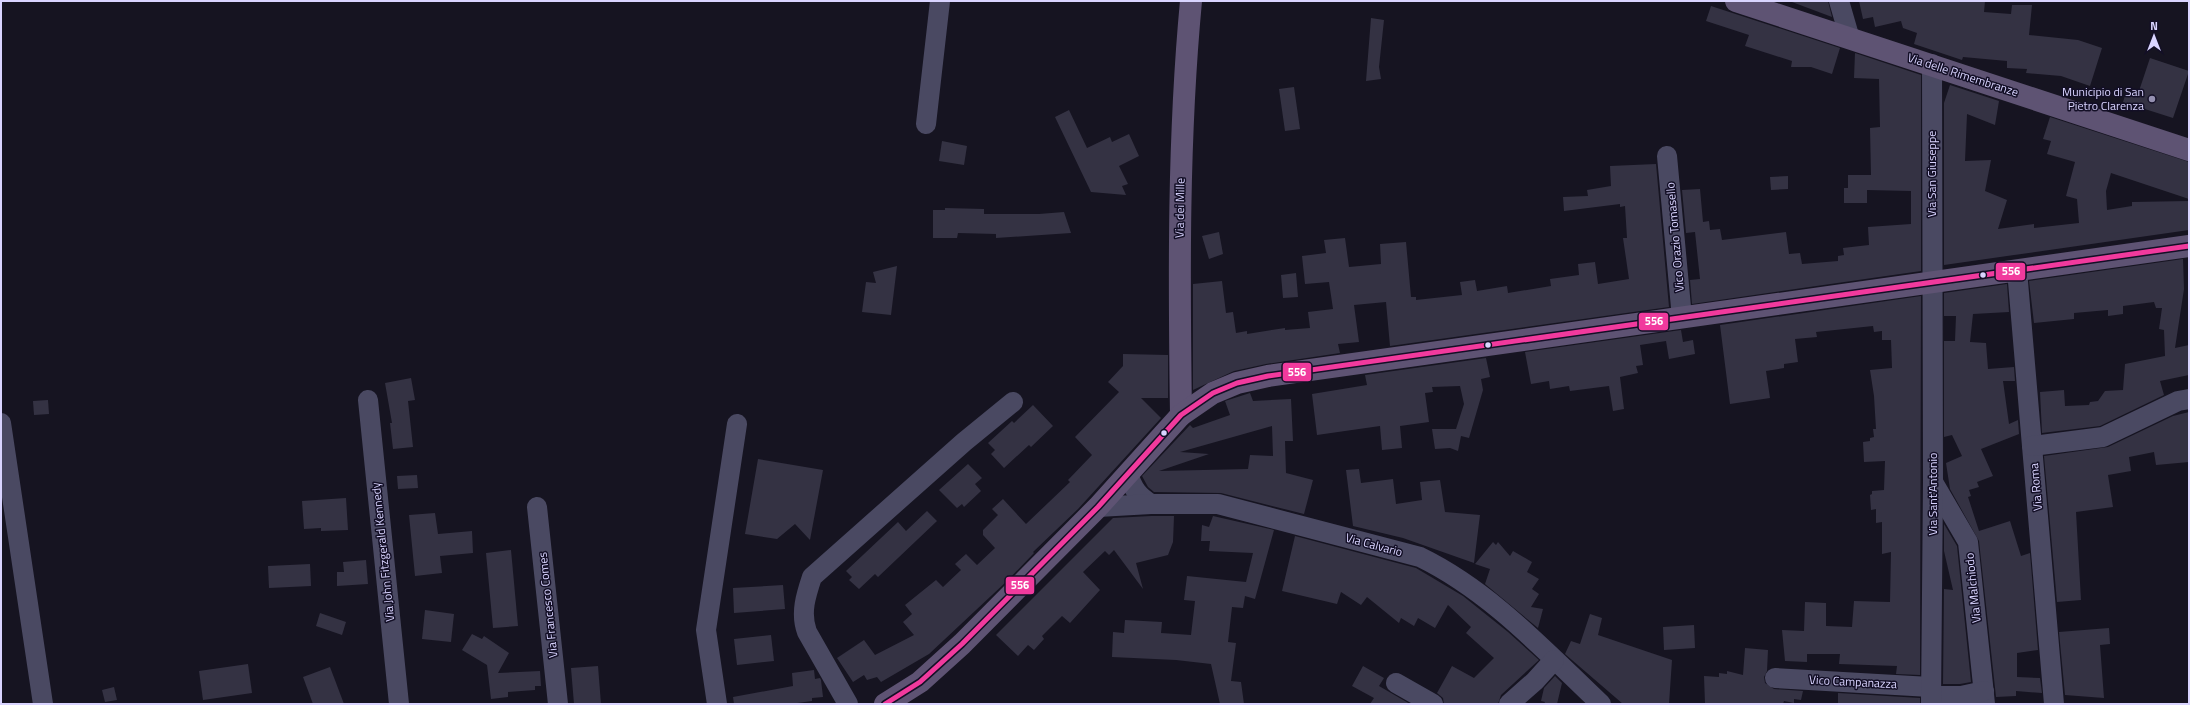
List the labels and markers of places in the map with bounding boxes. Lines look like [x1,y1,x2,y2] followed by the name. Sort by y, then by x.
[2062,82,2144,115] place label: Municipio di San Pietro Clarenza
[2147,94,2157,104] marker: Municipio di San Pietro Clarenza
[1978,270,1988,280] unlabelled marker
[1483,340,1493,350] unlabelled marker
[1159,428,1169,438] unlabelled marker

